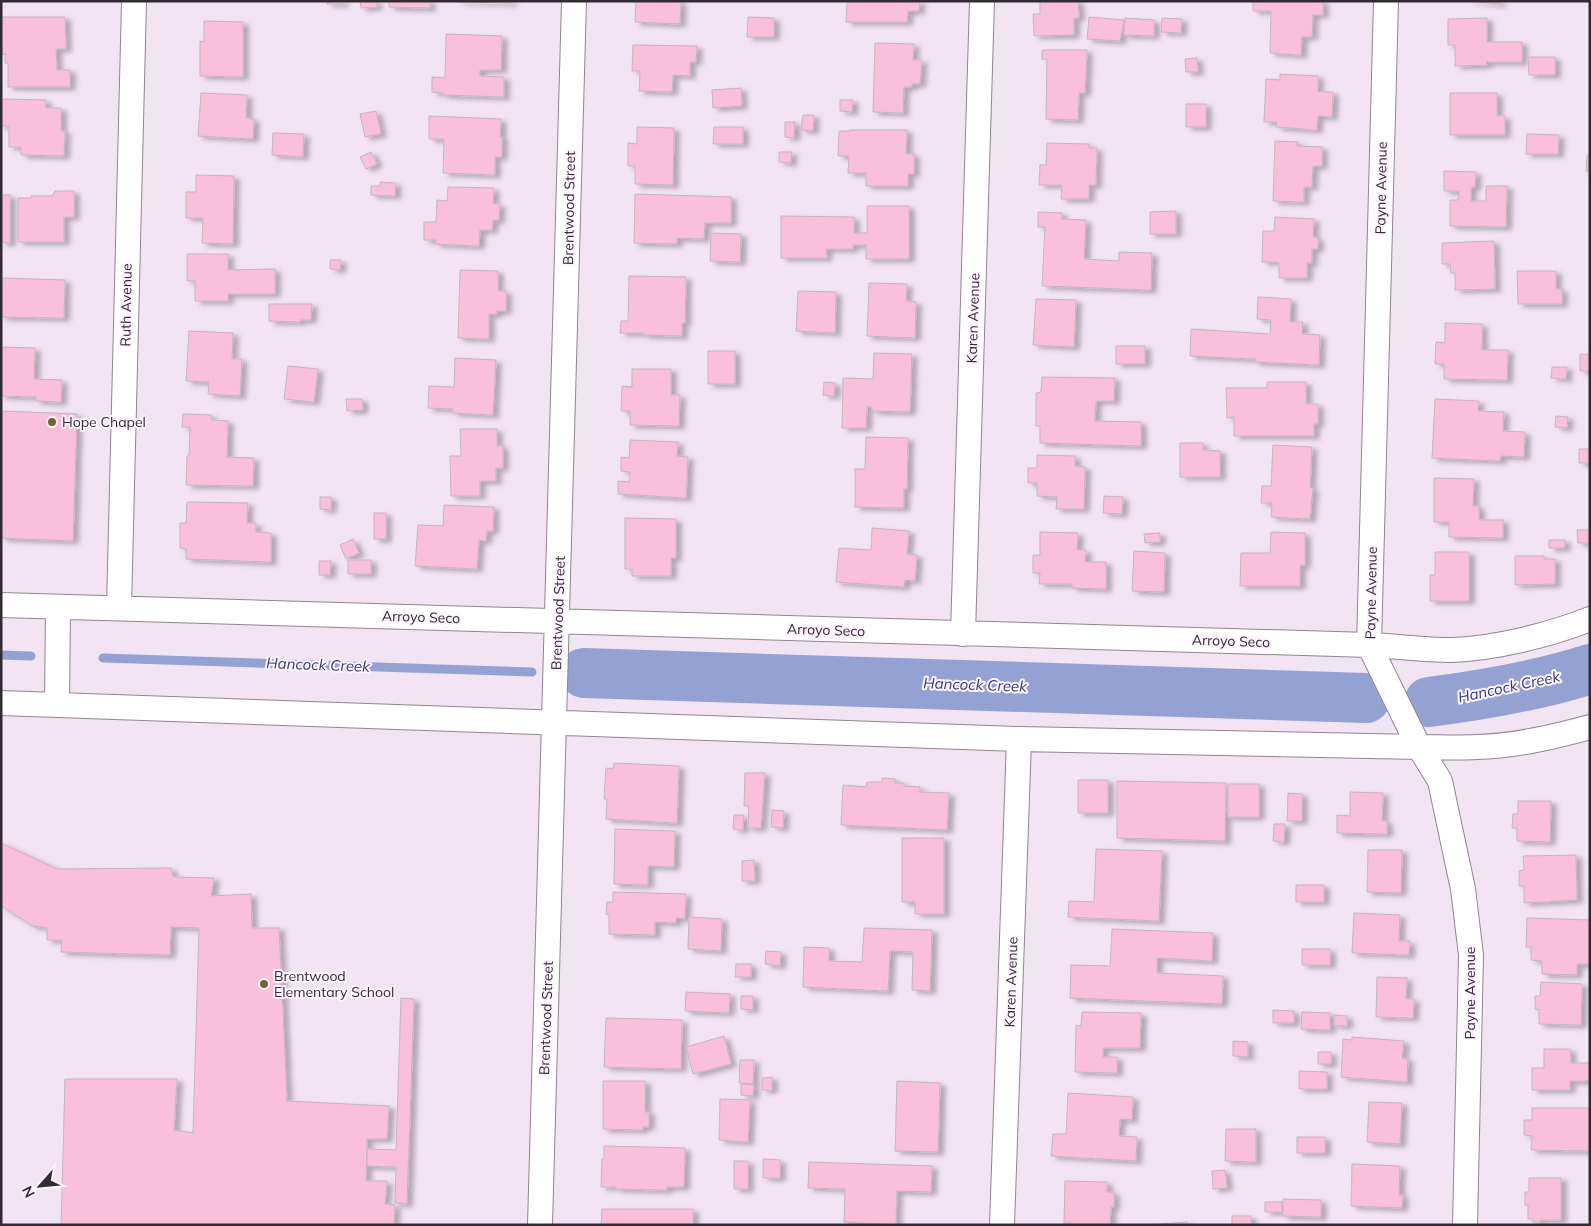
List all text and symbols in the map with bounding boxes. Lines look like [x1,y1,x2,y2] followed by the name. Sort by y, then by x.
[1371,141,1391,235] street label: Payne Avenue
[559,151,579,265] street label: Brentwood Street
[116,263,136,347] street label: Ruth Avenue
[962,272,984,364] street label: Karen Avenue
[62,413,146,431] place label: Hope Chapel
[46,416,58,428] marker: Hope Chapel
[1361,546,1381,640] street label: Payne Avenue
[547,556,569,670] street label: Brentwood Street
[382,607,460,627] street label: Arroyo Seco
[787,620,865,640] street label: Arroyo Seco
[1192,631,1270,651] street label: Arroyo Seco
[266,653,372,676] water label: Hancock Creek
[1456,666,1563,707] water label: Hancock Creek
[923,673,1029,696] water label: Hancock Creek
[1000,936,1022,1028] street label: Karen Avenue
[1461,947,1479,1039] street label: Payne Avenue
[535,961,557,1075] street label: Brentwood Street
[274,967,394,1001] place label: Brentwood Elementary School
[258,978,270,990] marker: Brentwood Elementary School
[15,1161,65,1211] north arrow
[18,1183,39,1201] text: N

